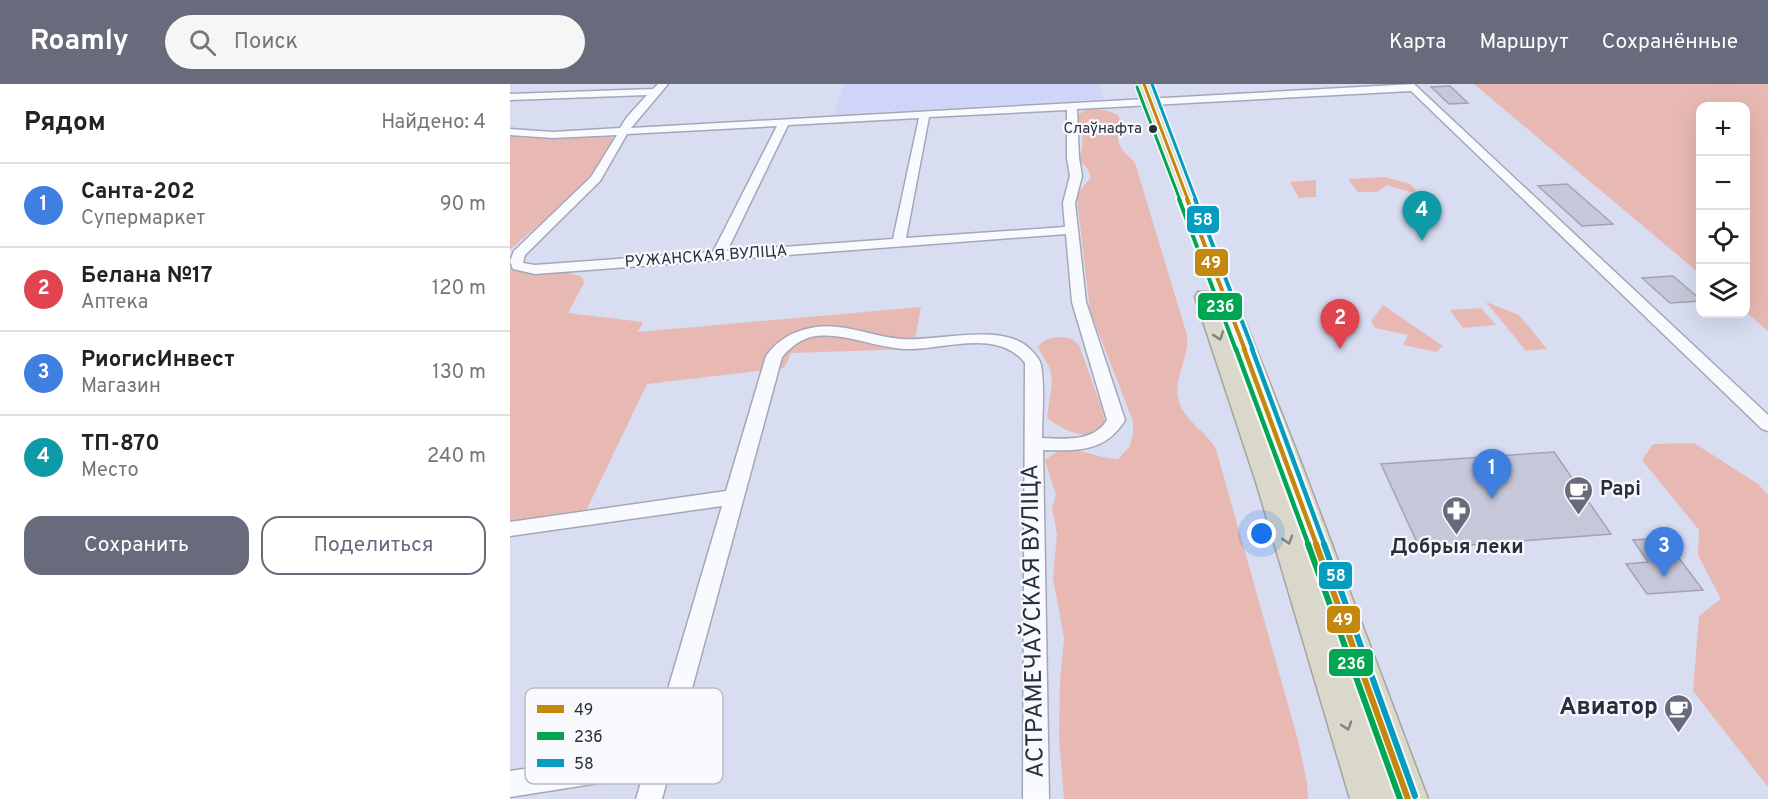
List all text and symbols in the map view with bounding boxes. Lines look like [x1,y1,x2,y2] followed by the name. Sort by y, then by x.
[165,15,585,69] search box
[30,24,129,60] text: Roamly
[186,26,219,59] icon: search
[234,29,298,56] text: Поиск
[1389,29,1446,56] text: Карта
[1479,29,1569,56] text: Маршрут
[1602,29,1738,56] text: Сохранённые
[1696,102,1750,318] map controls
[1696,102,1750,156] button: +
[24,107,106,140] text: Рядом
[381,110,486,136] text: Найдено: 4
[1063,120,1142,139] place label: Слаўнафта
[1147,123,1159,135] marker: Слаўнафта
[1696,156,1750,210] button: −
[81,179,195,206] text: Санта-202
[40,192,48,218] text: 1
[440,192,486,218] text: 90 m
[1402,192,1442,241] pin: 4
[1186,205,1220,234] line badge: 58
[81,206,205,232] text: Супермаркет
[1696,210,1750,264] button: locate
[1193,211,1213,231] text: 58
[624,241,788,273] street label: РУЖАНСКАЯ ВУЛІЦА
[1194,248,1229,277] line badge: 49
[1201,254,1221,274] text: 49
[81,263,213,290] text: Белана №17
[1696,264,1750,318] button: layers
[37,276,50,302] text: 2
[432,276,486,302] text: 120 m
[81,290,148,316] text: Аптека
[1197,292,1243,321] line badge: 23б
[1206,298,1234,318] text: 23б
[1320,300,1360,349] pin: 2
[1212,330,1225,341] one-way arrow
[81,347,235,374] text: РиогисИнвест
[38,360,50,386] text: 3
[432,360,486,386] text: 130 m
[81,374,161,400] text: Магазин
[81,431,160,458] text: ТП-870
[37,444,50,470] text: 4
[427,444,486,470] text: 240 m
[1472,450,1512,499] pin: 1
[81,458,139,484] text: Место
[1014,464,1052,778] street label: АСТРАМЕЧАЎСКАЯ ВУЛІЦА
[1563,474,1595,516] cafe icon: Papi
[1600,477,1641,503] place label: Papi
[1441,494,1473,536] pharmacy icon: Добрыя леки
[24,516,249,575] button: Сохранить
[261,516,486,575] button: Поделиться
[1247,519,1276,548] your location
[1644,528,1684,577] pin: 3
[1281,534,1294,545] one-way arrow
[1390,535,1524,561] place label: Добрыя леки
[1318,561,1353,590] line badge: 58
[1326,567,1346,587] text: 58
[1326,605,1361,634] line badge: 49
[1333,611,1353,631] text: 49
[1328,648,1374,677] line badge: 23б
[1337,655,1365,675] text: 23б
[525,688,723,784] legend
[1663,692,1695,734] cafe icon: Авиатор
[1559,693,1658,723] place label: Авиатор
[574,701,593,721] text: 49
[1340,720,1352,731] one-way arrow
[574,728,602,748] text: 23б
[574,755,594,775] text: 58

